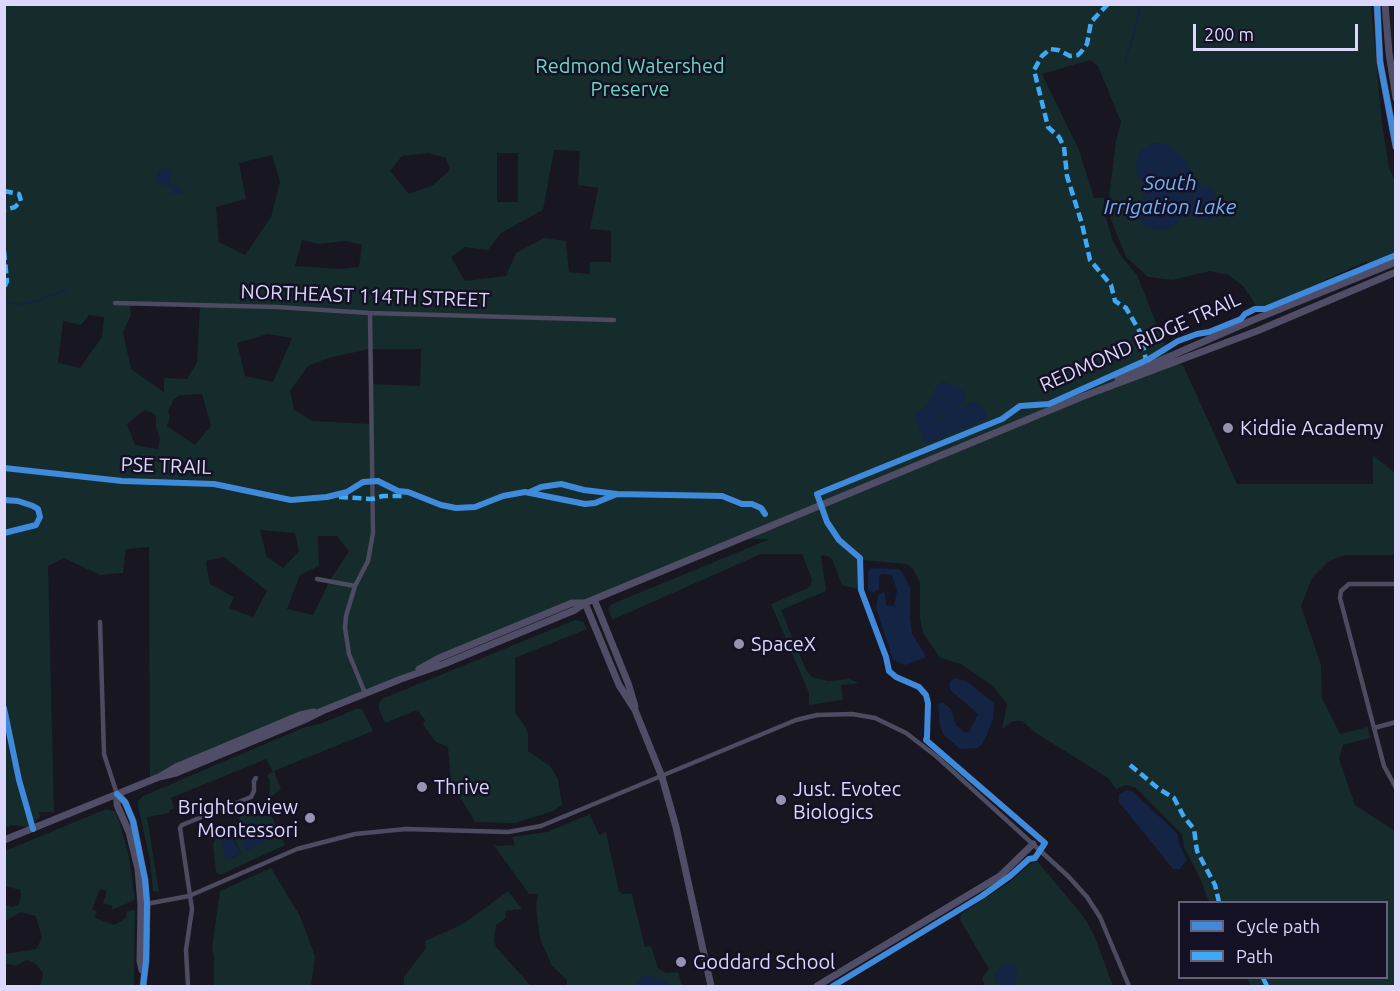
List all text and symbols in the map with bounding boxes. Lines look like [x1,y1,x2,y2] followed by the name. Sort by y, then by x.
[1196,12,1361,50] scale bar
[1204,24,1254,44] text: 200 m
[535,54,725,101] park label: Redmond Watershed Preserve
[1104,170,1236,220] water label: South Irrigation Lake
[240,280,490,312] street label: NORTHEAST 114TH STREET
[1036,287,1244,397] street label: REDMOND RIDGE TRAIL
[1240,416,1383,440] place label: Kiddie Academy
[1221,421,1235,435] marker: Kiddie Academy
[120,452,212,480] street label: PSE TRAIL
[751,632,816,656] place label: SpaceX
[732,637,746,651] marker: SpaceX
[434,775,490,799] place label: Thrive
[793,777,901,824] place label: Just. Evotec Biologics
[415,780,429,794] marker: Thrive
[774,793,788,807] marker: Just. Evotec Biologics
[178,795,298,842] place label: Brightonview Montessori
[303,811,317,825] marker: Brightonview Montessori
[1178,901,1388,979] legend
[1236,916,1320,936] text: Cycle path
[1236,946,1273,966] text: Path
[693,950,835,974] place label: Goddard School
[674,955,688,969] marker: Goddard School

